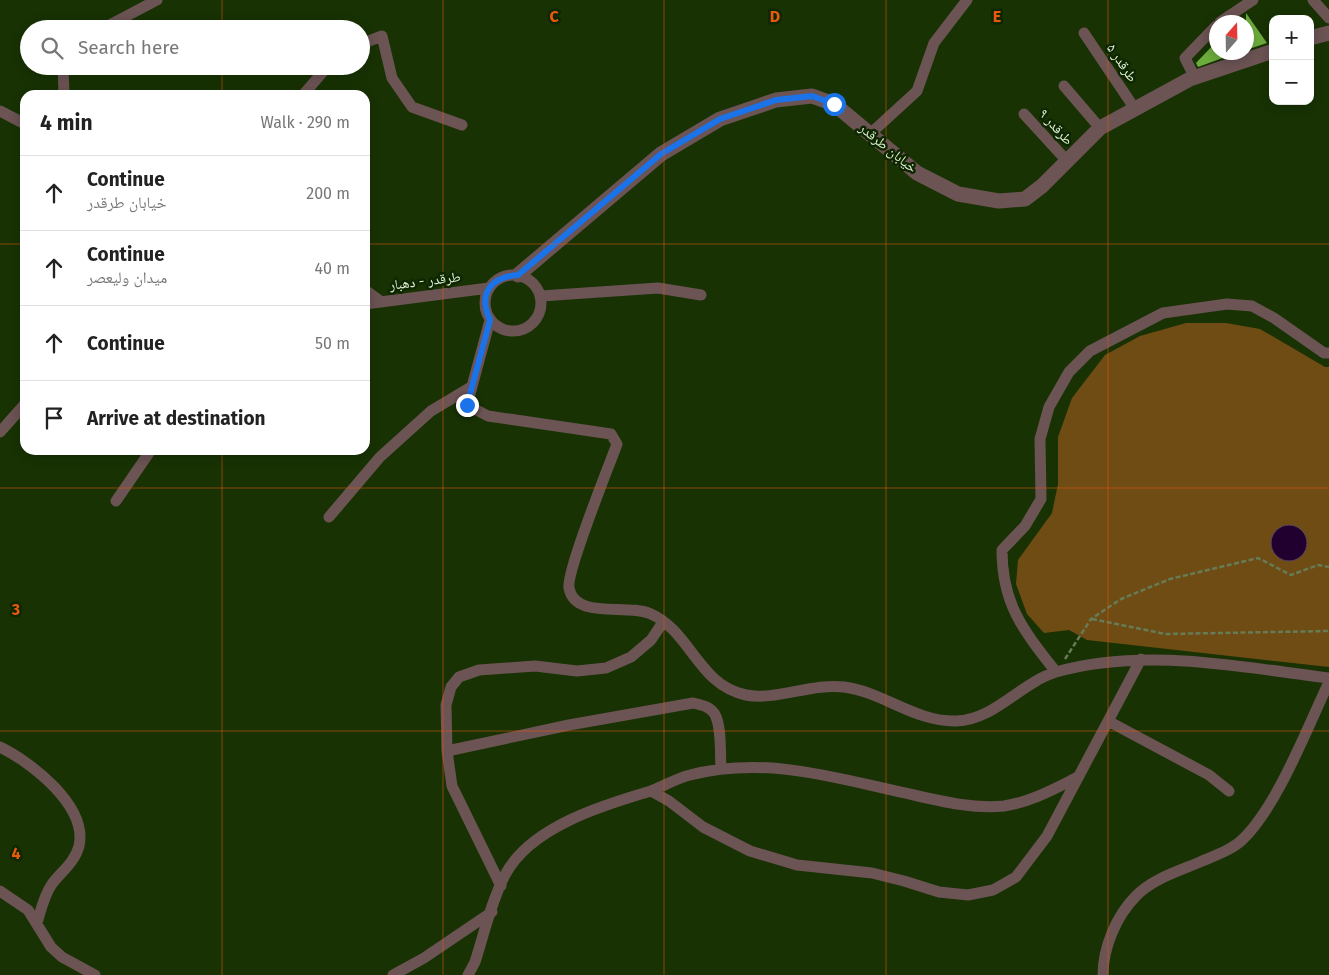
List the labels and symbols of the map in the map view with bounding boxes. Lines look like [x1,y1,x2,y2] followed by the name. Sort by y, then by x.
[549,7,559,26] text: C
[770,7,780,26] text: D
[993,7,1001,26] text: E
[1209,15,1254,60] north arrow
[1103,40,1141,86] street label: طرقدر ۵
[823,93,846,116] route start
[1035,105,1077,149] street label: طرقدر ۹
[855,119,920,177] street label: خیابان طرقدر
[387,268,462,294] street label: طرقدر - دهبار
[456,394,479,417] route end
[11,600,20,619] text: 3
[11,844,21,863] text: 4

